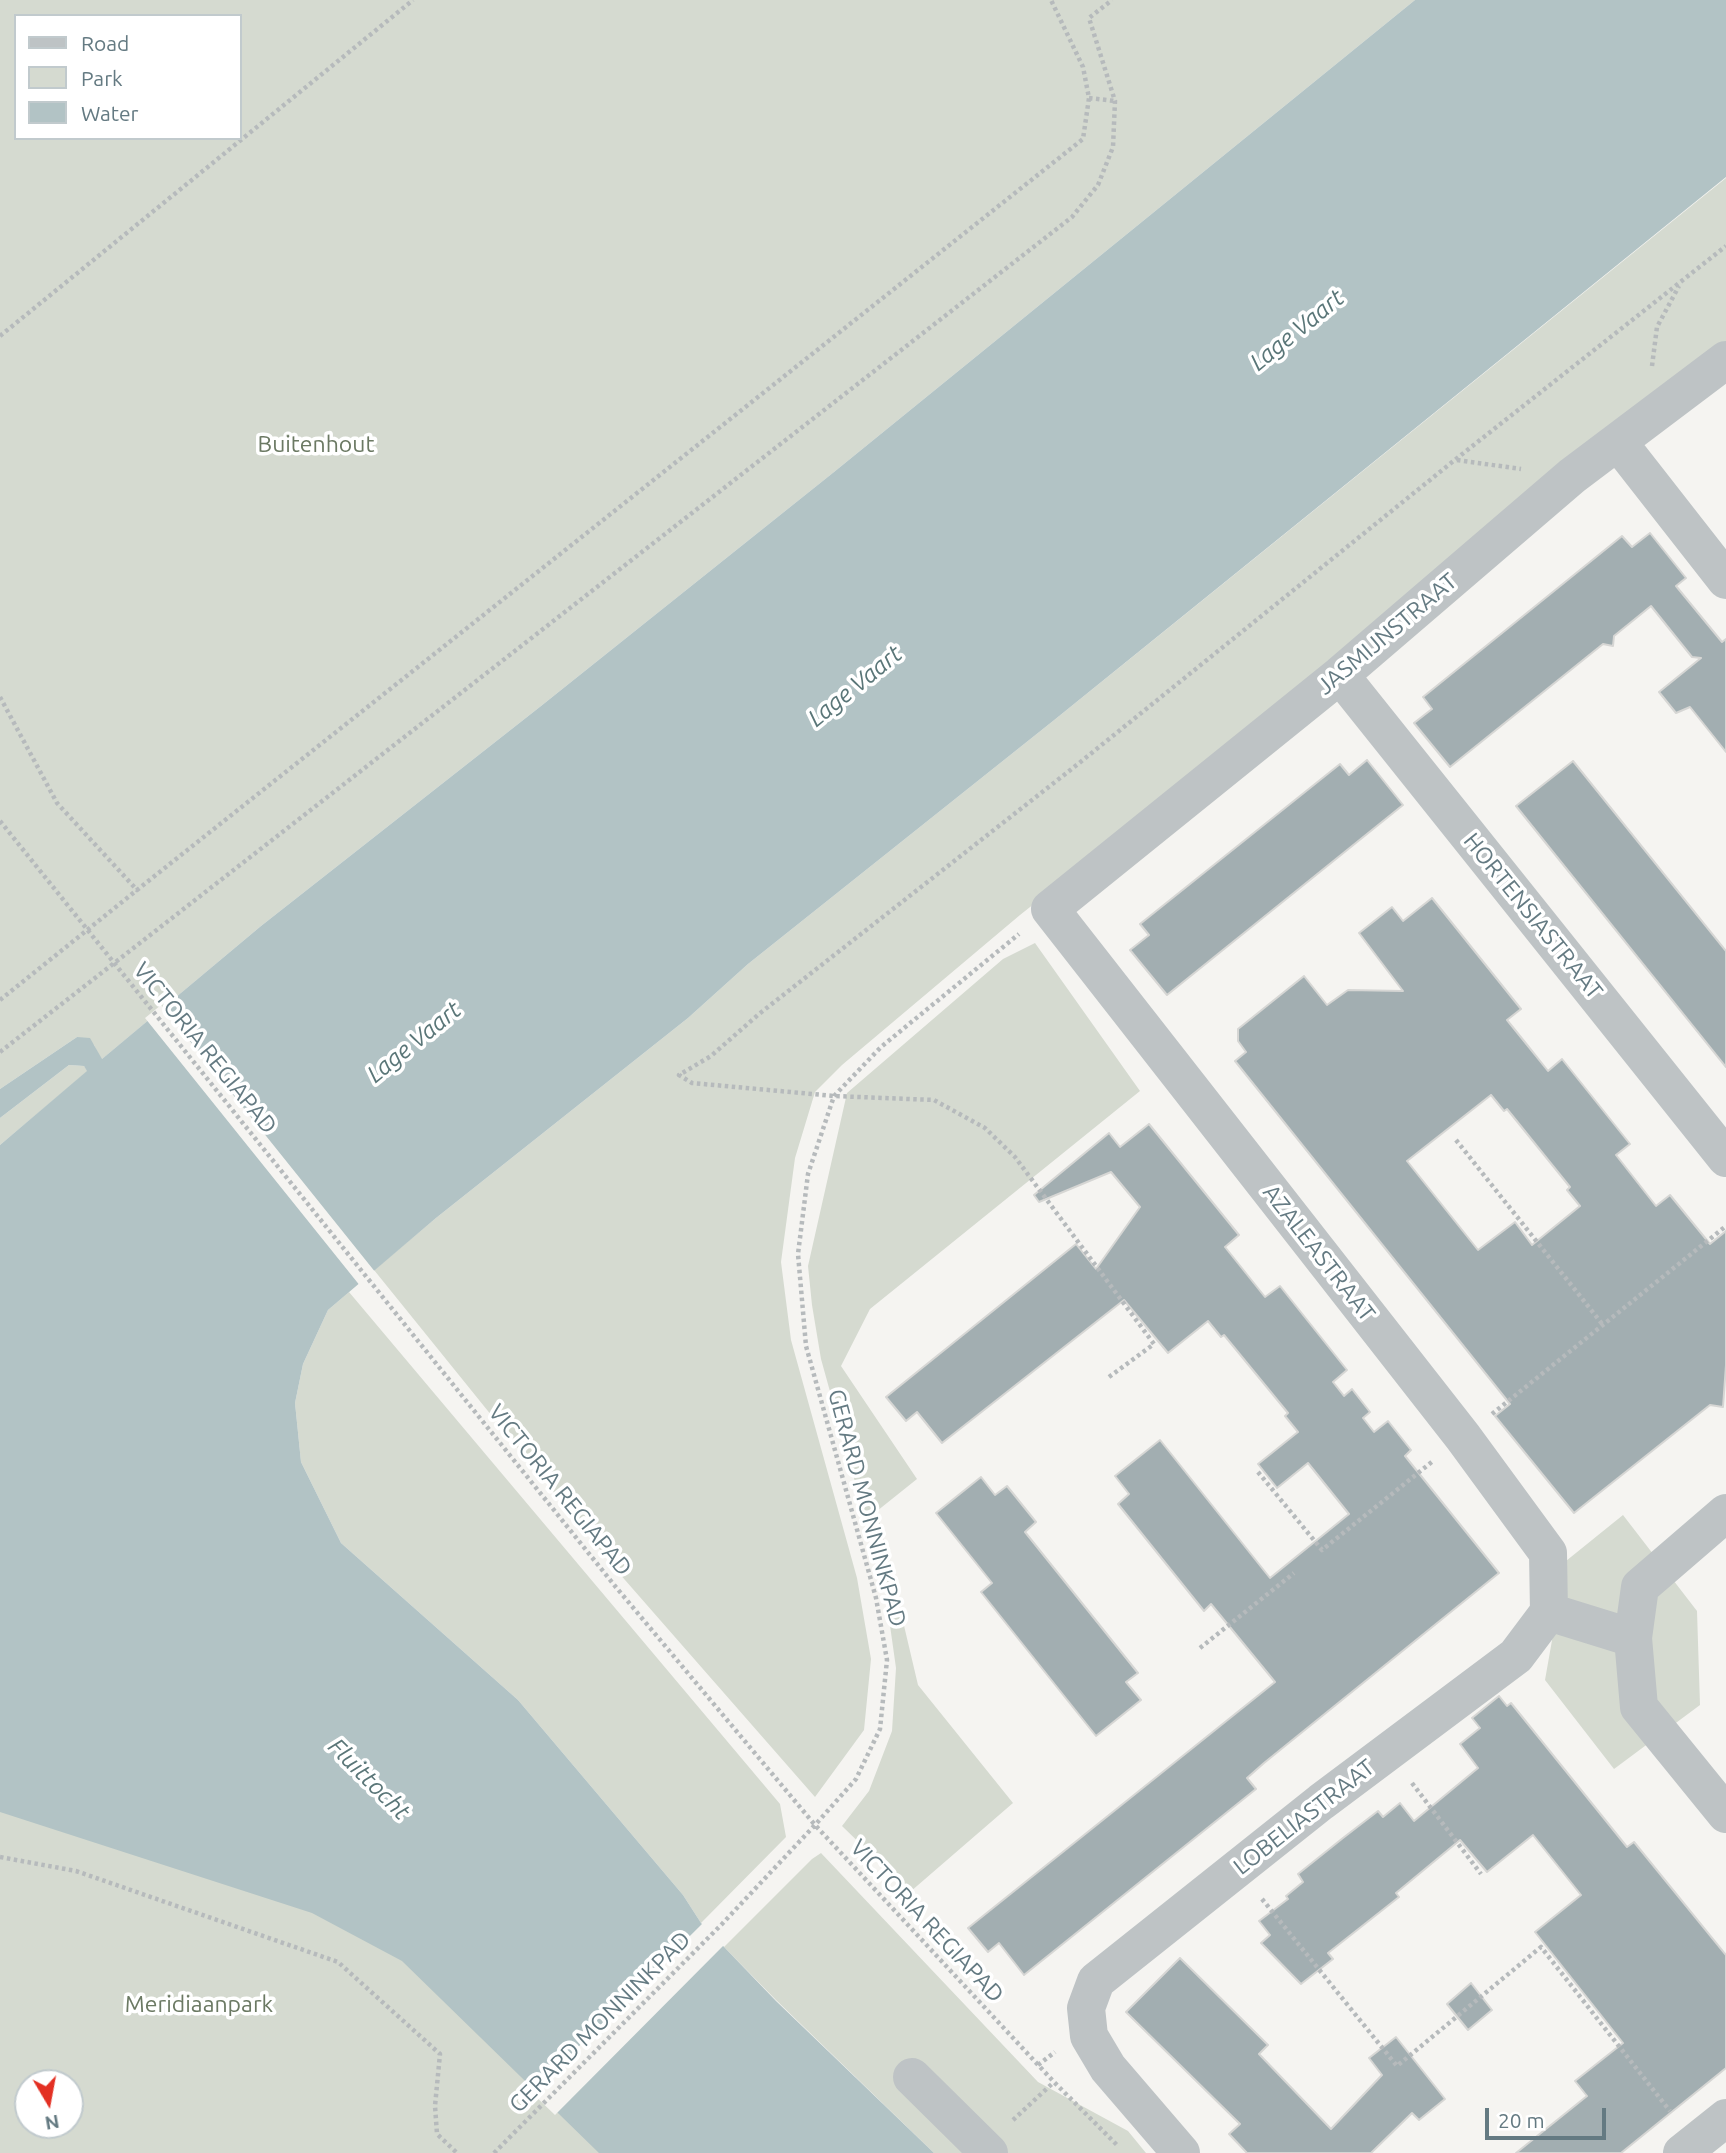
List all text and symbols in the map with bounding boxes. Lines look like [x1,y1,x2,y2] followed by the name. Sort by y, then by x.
[14,14,242,140] legend
[81,31,129,55] text: Road
[81,66,123,90] text: Park
[81,101,139,125] text: Water
[1244,283,1350,377] water label: Lage Vaart
[258,430,374,458] park label: Buitenhout
[1311,567,1463,701] street label: JASMIJNSTRAAT
[802,639,908,733] water label: Lage Vaart
[1458,827,1608,1005] street label: HORTENSIASTRAAT
[127,957,283,1139] street label: VICTORIA REGIAPAD
[361,995,467,1089] water label: Lage Vaart
[1257,1179,1381,1327] street label: AZALEASTRAAT
[822,1386,912,1630] street label: GERARD MONNINKPAD
[482,1399,638,1581] street label: VICTORIA REGIAPAD
[322,1732,416,1826] water label: Fluittocht
[1228,1753,1380,1881] street label: LOBELIASTRAAT
[844,1834,1010,2008] street label: VICTORIA REGIAPAD
[504,1926,696,2118] street label: GERARD MONNINKPAD
[125,1990,273,2018] park label: Meridiaanpark
[14,2069,84,2139] north arrow
[1488,2094,1609,2138] scale bar
[1498,2108,1545,2132] text: 20 m
[43,2111,61,2135] text: N

